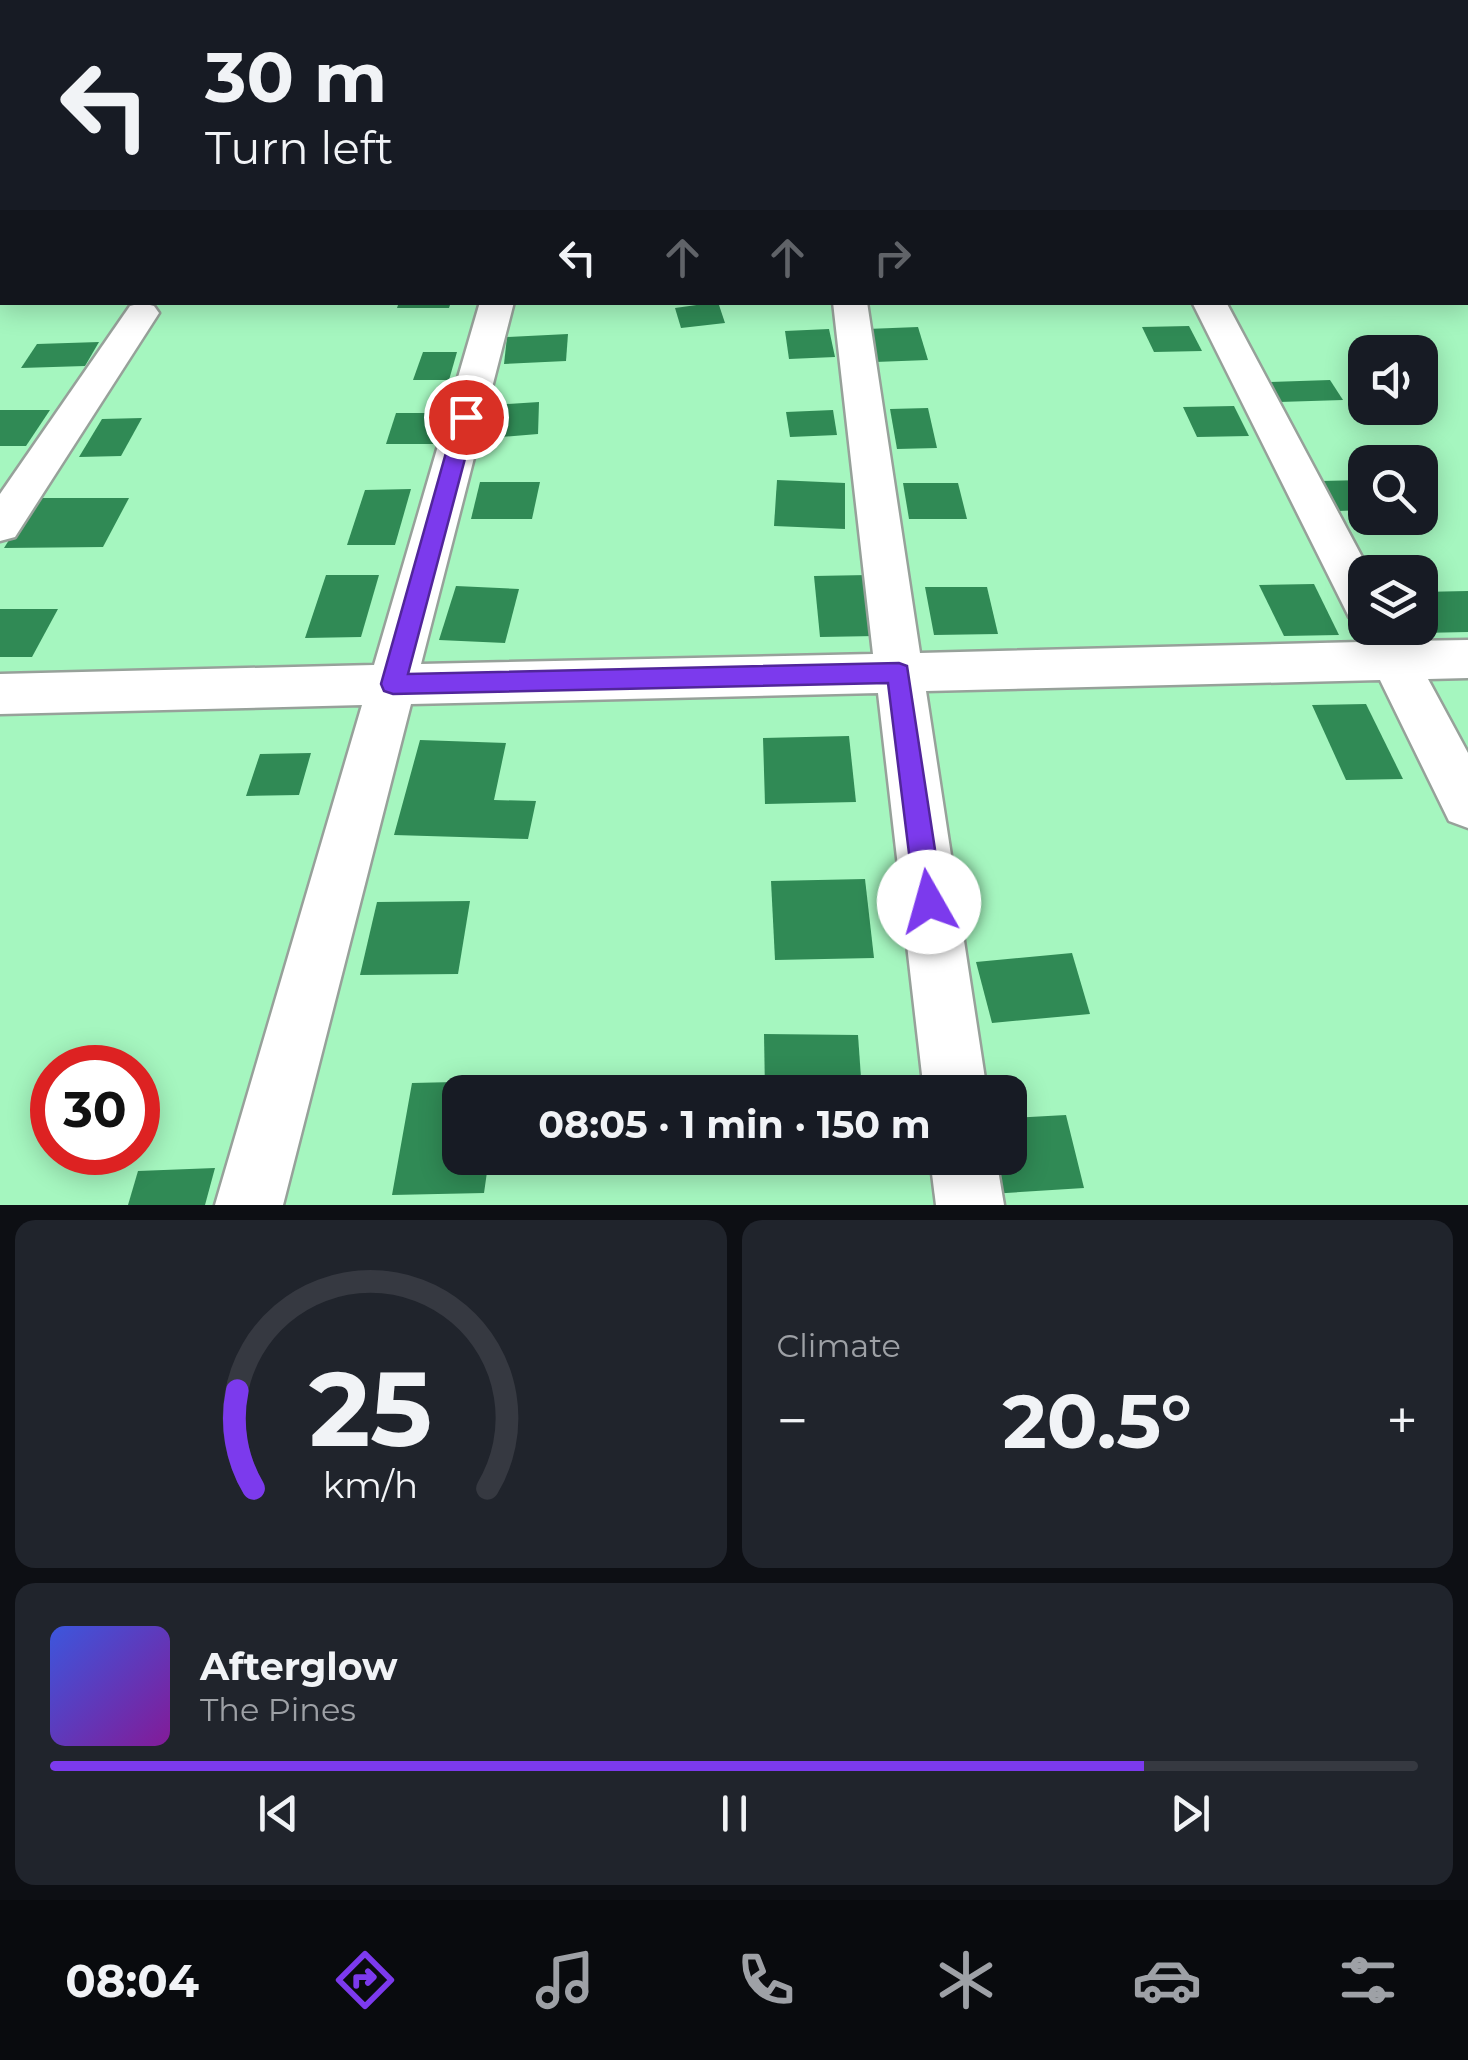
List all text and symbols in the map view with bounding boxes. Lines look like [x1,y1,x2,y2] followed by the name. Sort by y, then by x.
[205,34,387,120] text: 30 m
[40,40,170,170] icon: left
[205,120,393,175] text: Turn left
[550,230,605,285] icon: left
[655,230,710,285] icon: ahead
[760,230,815,285] icon: ahead
[865,230,920,285] icon: right
[1348,335,1438,645] map controls
[1348,335,1438,425] button: sound
[424,375,509,460] pin
[439,390,494,445] icon: arrive
[1348,445,1438,535] button: search
[1348,555,1438,645] button: layers
[877,850,981,954] position arrow
[30,1045,160,1175] speed limit sign: 30
[538,1101,931,1148] text: 08:05 · 1 min · 150 m
[777,1326,901,1365] text: Climate
[309,1345,432,1472] text: 25
[1003,1375,1192,1467] text: 20.5°
[777,1387,808,1454] text: −
[1386,1387,1418,1454] text: +
[323,1463,418,1507] text: km/h
[200,1643,398,1690] text: Afterglow
[200,1690,356,1729] text: The Pines
[251,1786,306,1841] icon: previous
[707,1786,762,1841] icon: pause
[1163,1786,1218,1841] icon: next
[330,1945,400,2015] icon: directions
[530,1945,600,2015] icon: music
[731,1945,801,2015] icon: phone
[931,1945,1001,2015] icon: climate
[1132,1945,1202,2015] icon: car
[1333,1945,1403,2015] icon: filters
[65,1953,199,2008] text: 08:04

